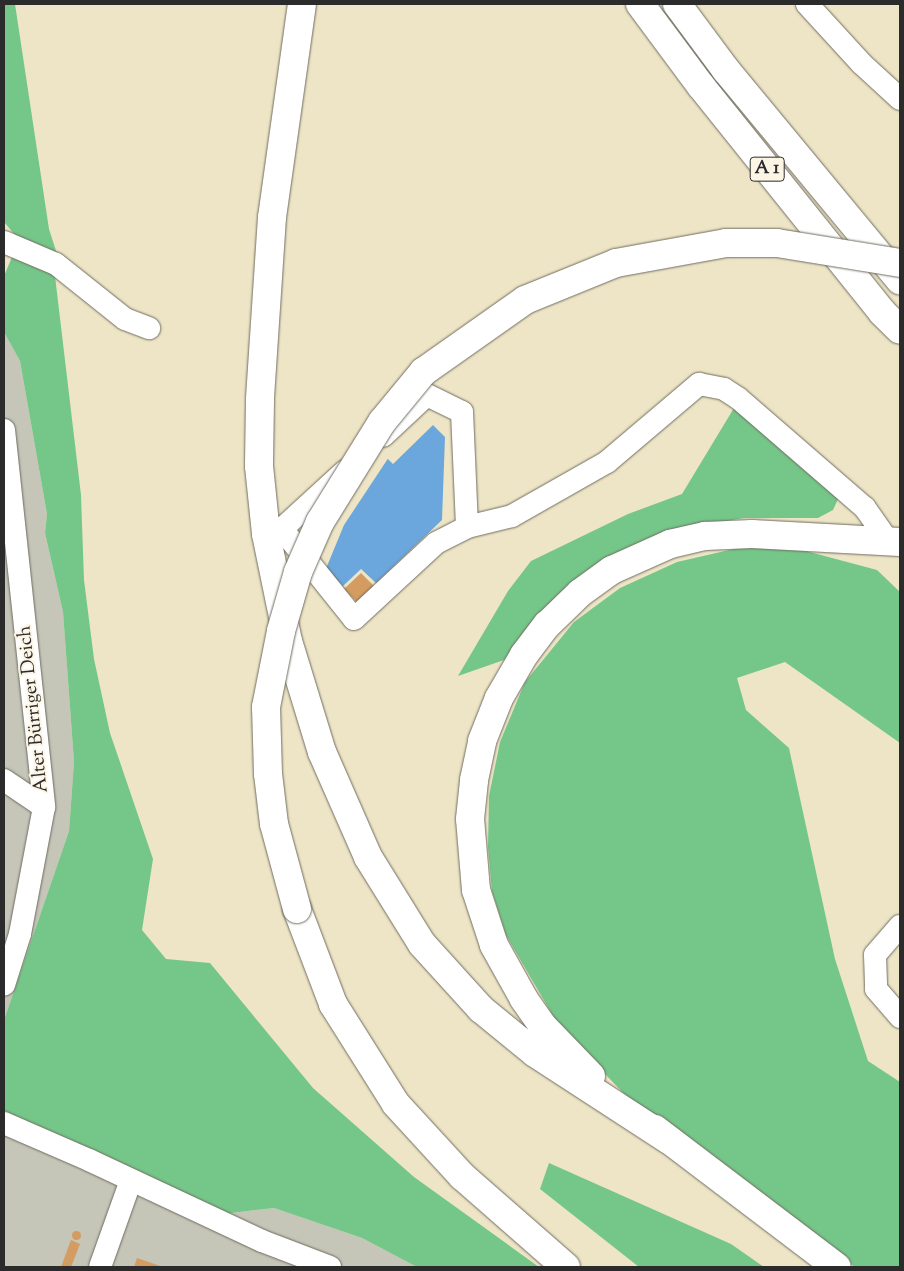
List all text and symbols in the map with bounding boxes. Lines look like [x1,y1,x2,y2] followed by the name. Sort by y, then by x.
[750,153,784,184] road number: A 1
[14,624,54,794] street label: Alter Bürriger Deich

